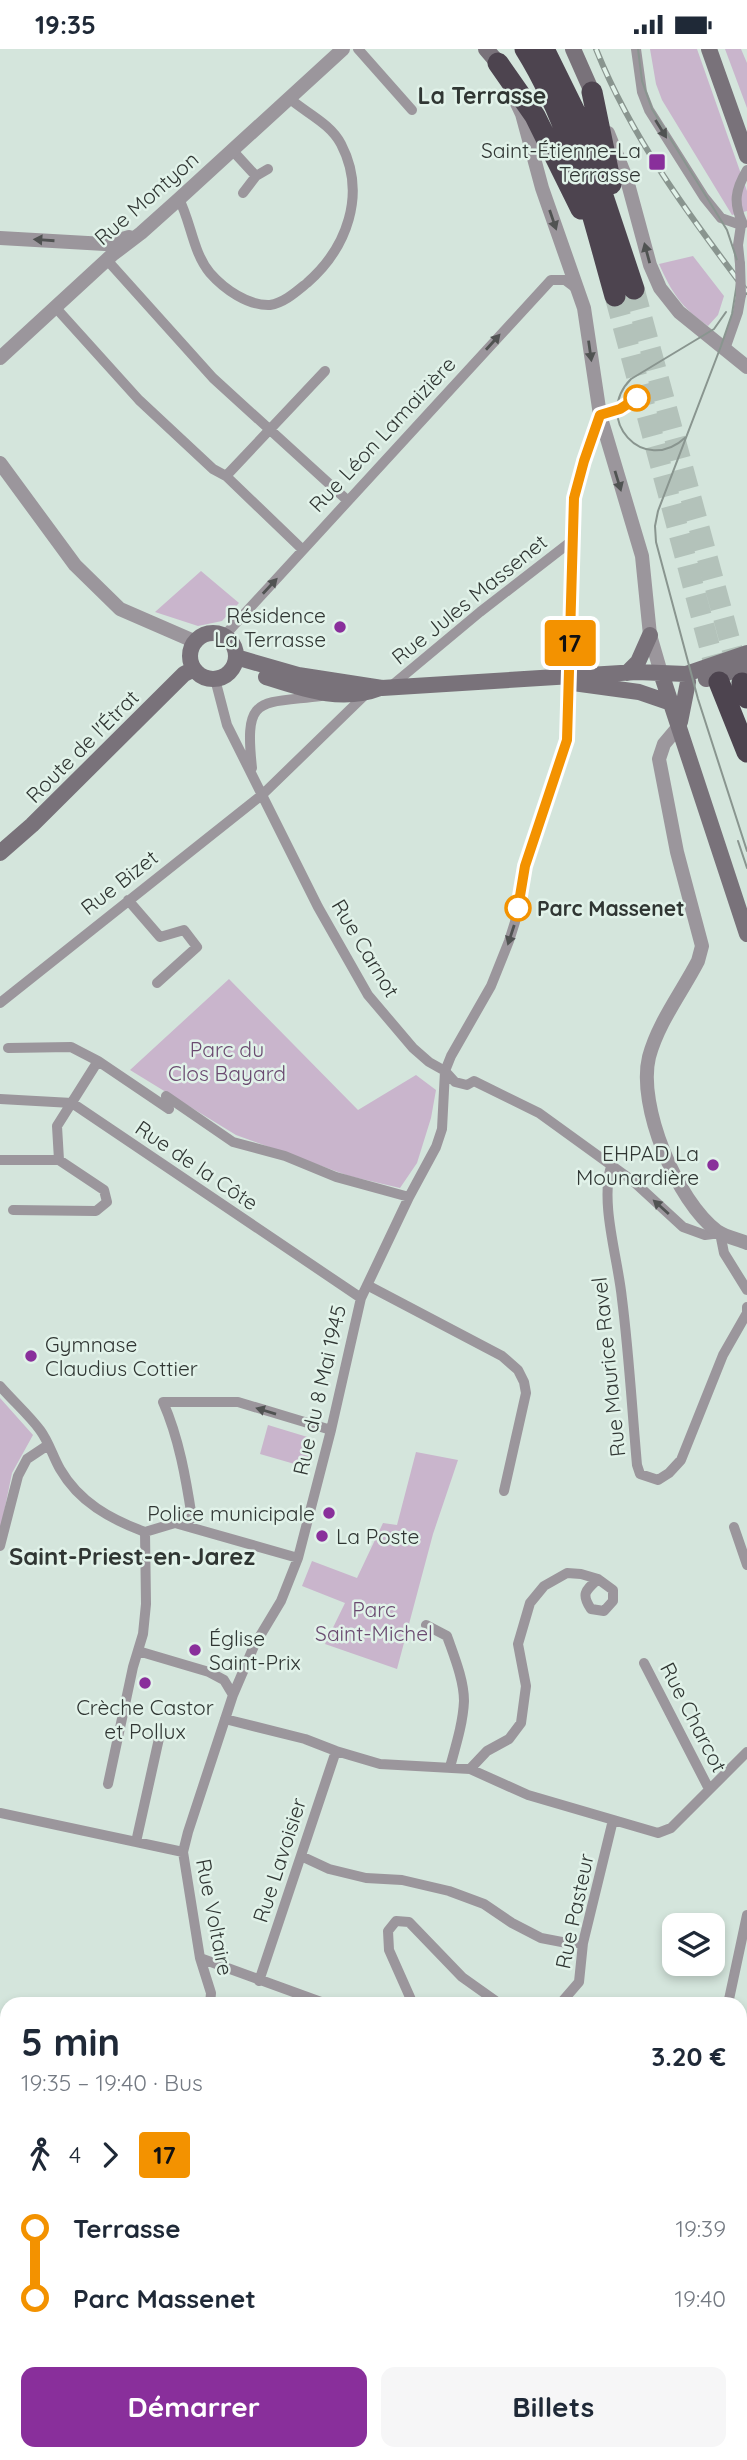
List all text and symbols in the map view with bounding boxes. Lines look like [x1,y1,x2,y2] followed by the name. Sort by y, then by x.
[35,8,96,41] text: 19:35
[418,81,546,110] district label: La Terrasse
[654,119,667,138] one-way arrow
[481,137,641,187] place label: Saint-Étienne-La Terrasse
[89,146,203,250] street label: Rue Montyon
[647,152,667,172] marker: Saint-Étienne-La Terrasse
[548,209,559,230] one-way arrow
[32,235,54,246] one-way arrow
[641,241,652,263] one-way arrow
[485,333,501,351] one-way arrow
[585,340,596,362] one-way arrow
[303,351,461,517] street label: Rue Léon Lamaizière
[624,385,650,411] unlabelled marker
[614,470,624,491] one-way arrow
[386,528,552,670] street label: Rue Jules Massenet
[262,577,278,595] one-way arrow
[214,602,326,652] place label: Résidence La Terrasse
[332,619,348,635] marker: Résidence La Terrasse
[538,620,602,666] line badge: 17
[559,628,581,658] text: 17
[20,684,144,808] street label: Route de l'Étrat
[75,844,163,920] street label: Rue Bizet
[327,894,405,1002] street label: Rue Carnot
[505,895,531,921] marker: Parc Massenet
[537,895,685,921] place label: Parc Massenet
[505,924,516,945] one-way arrow
[168,1036,286,1086] park label: Parc du Clos Bayard
[131,1114,263,1216] street label: Rue de la Côte
[576,1140,699,1190] place label: EHPAD La Mounardière
[705,1157,721,1173] marker: EHPAD La Mounardière
[652,1199,670,1215] one-way arrow
[586,1276,630,1458] street label: Rue Maurice Ravel
[287,1302,351,1478] street label: Rue du 8 Mai 1945
[45,1331,198,1381] place label: Gymnase Claudius Cottier
[23,1348,39,1364] marker: Gymnase Claudius Cottier
[255,1405,276,1415] one-way arrow
[147,1500,315,1526] place label: Police municipale
[321,1505,337,1521] marker: Police municipale
[336,1523,419,1549] place label: La Poste
[314,1528,330,1544] marker: La Poste
[9,1541,255,1571] district label: Saint-Priest-en-Jarez
[315,1596,433,1646] park label: Parc Saint-Michel
[209,1625,301,1675] place label: Église Saint-Prix
[187,1642,203,1658] marker: Église Saint-Prix
[655,1658,733,1776] street label: Rue Charcot
[137,1675,153,1691] marker: Crèche Castor et Pollux
[76,1694,214,1744] place label: Crèche Castor et Pollux
[247,1794,311,1926] street label: Rue Lavoisier
[549,1851,599,1971] street label: Rue Pasteur
[191,1857,239,1977] street label: Rue Voltaire
[662,1913,725,1976] map controls
[662,1913,725,1976] button: layers
[21,2018,120,2066] text: 5 min
[651,2040,726,2073] text: 3.20 €
[21,2068,203,2097] text: 19:35 – 19:40 · Bus
[21,2136,59,2174] icon: walk
[91,2136,129,2174] icon: forward
[69,2140,81,2169] text: 4
[153,2140,176,2170] text: 17
[73,2212,180,2245] text: Terrasse
[675,2214,726,2243] text: 19:39
[73,2282,256,2315] text: Parc Massenet
[675,2284,726,2313] text: 19:40
[21,2367,367,2447] button: Démarrer
[381,2367,726,2447] button: Billets

